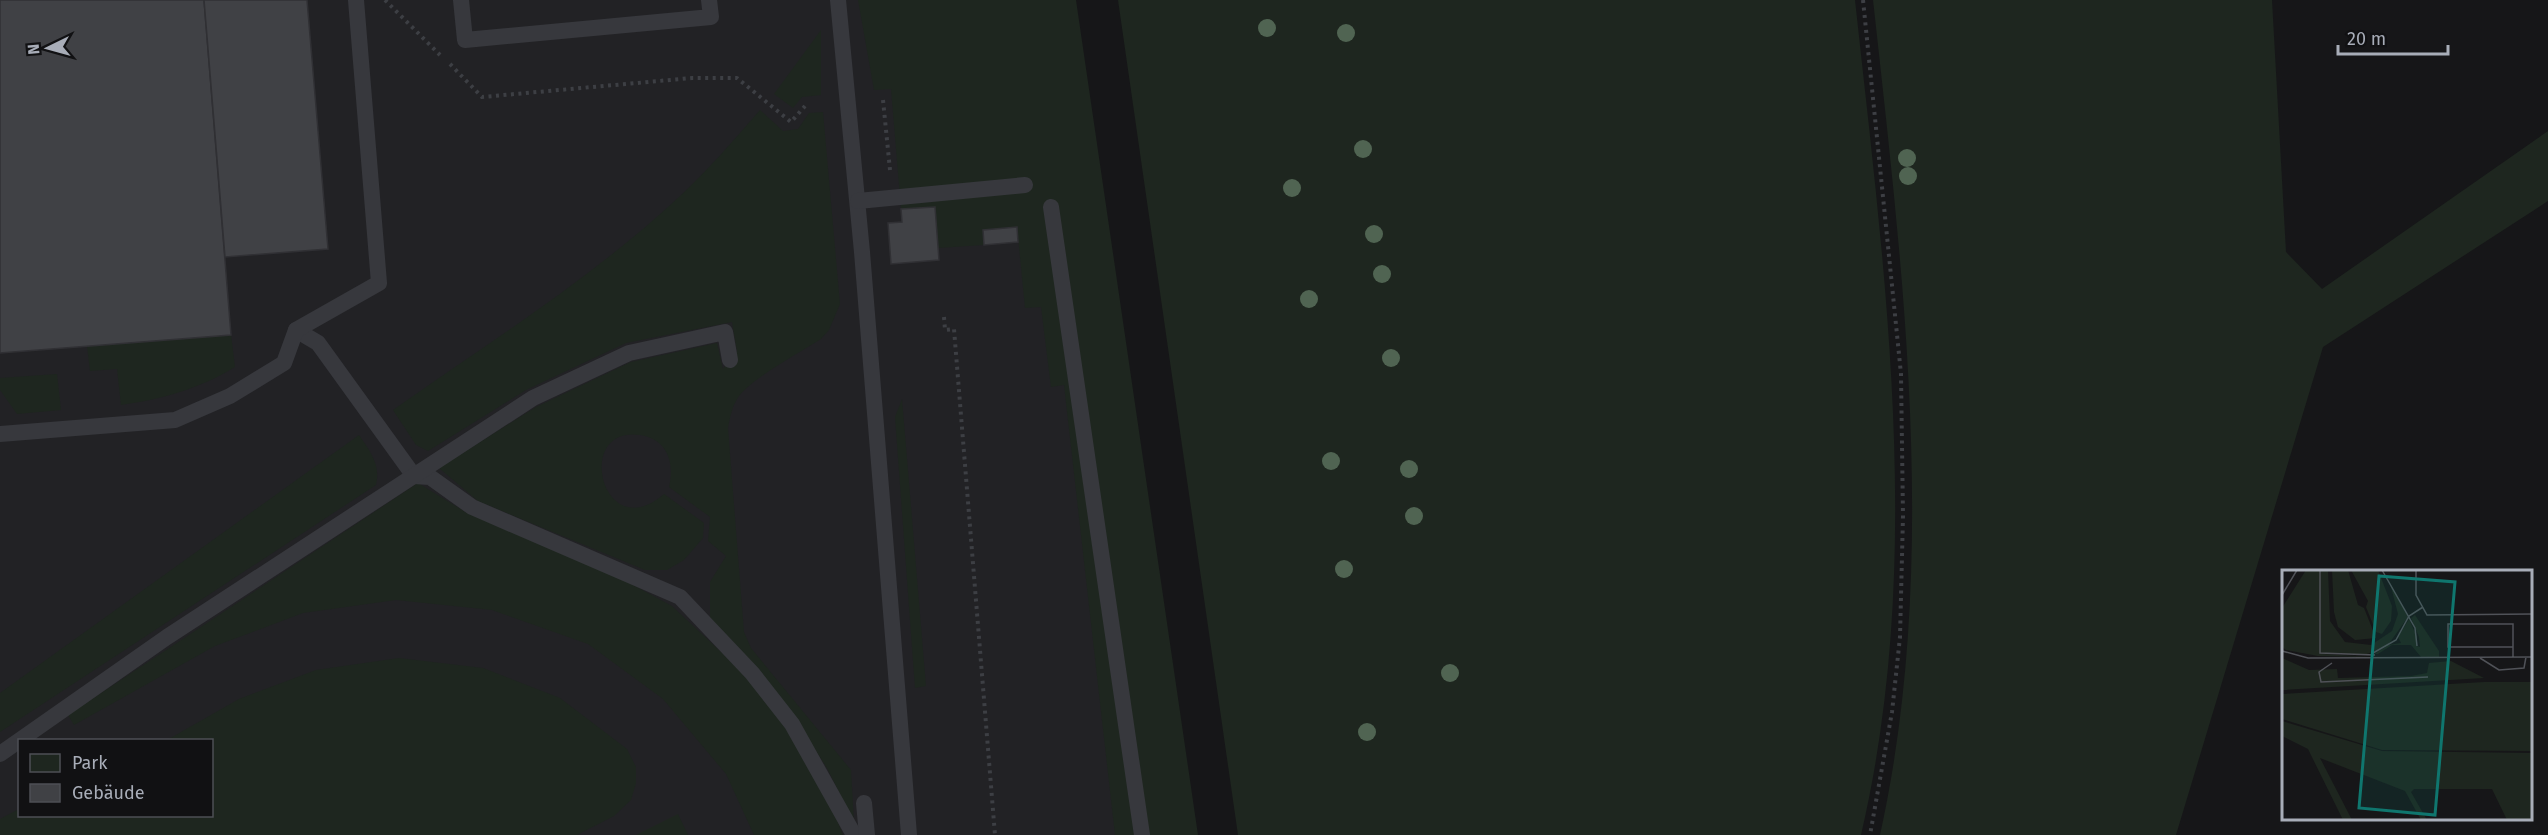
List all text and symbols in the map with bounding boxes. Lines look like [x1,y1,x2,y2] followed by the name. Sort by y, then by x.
[18,18,78,78] north arrow
[2338,18,2448,56] scale bar
[2347,28,2386,50] text: 20 m
[24,43,43,55] text: N
[2282,570,2533,820] inset map
[18,739,213,817] legend
[72,752,108,774] text: Park
[72,782,145,804] text: Gebäude

